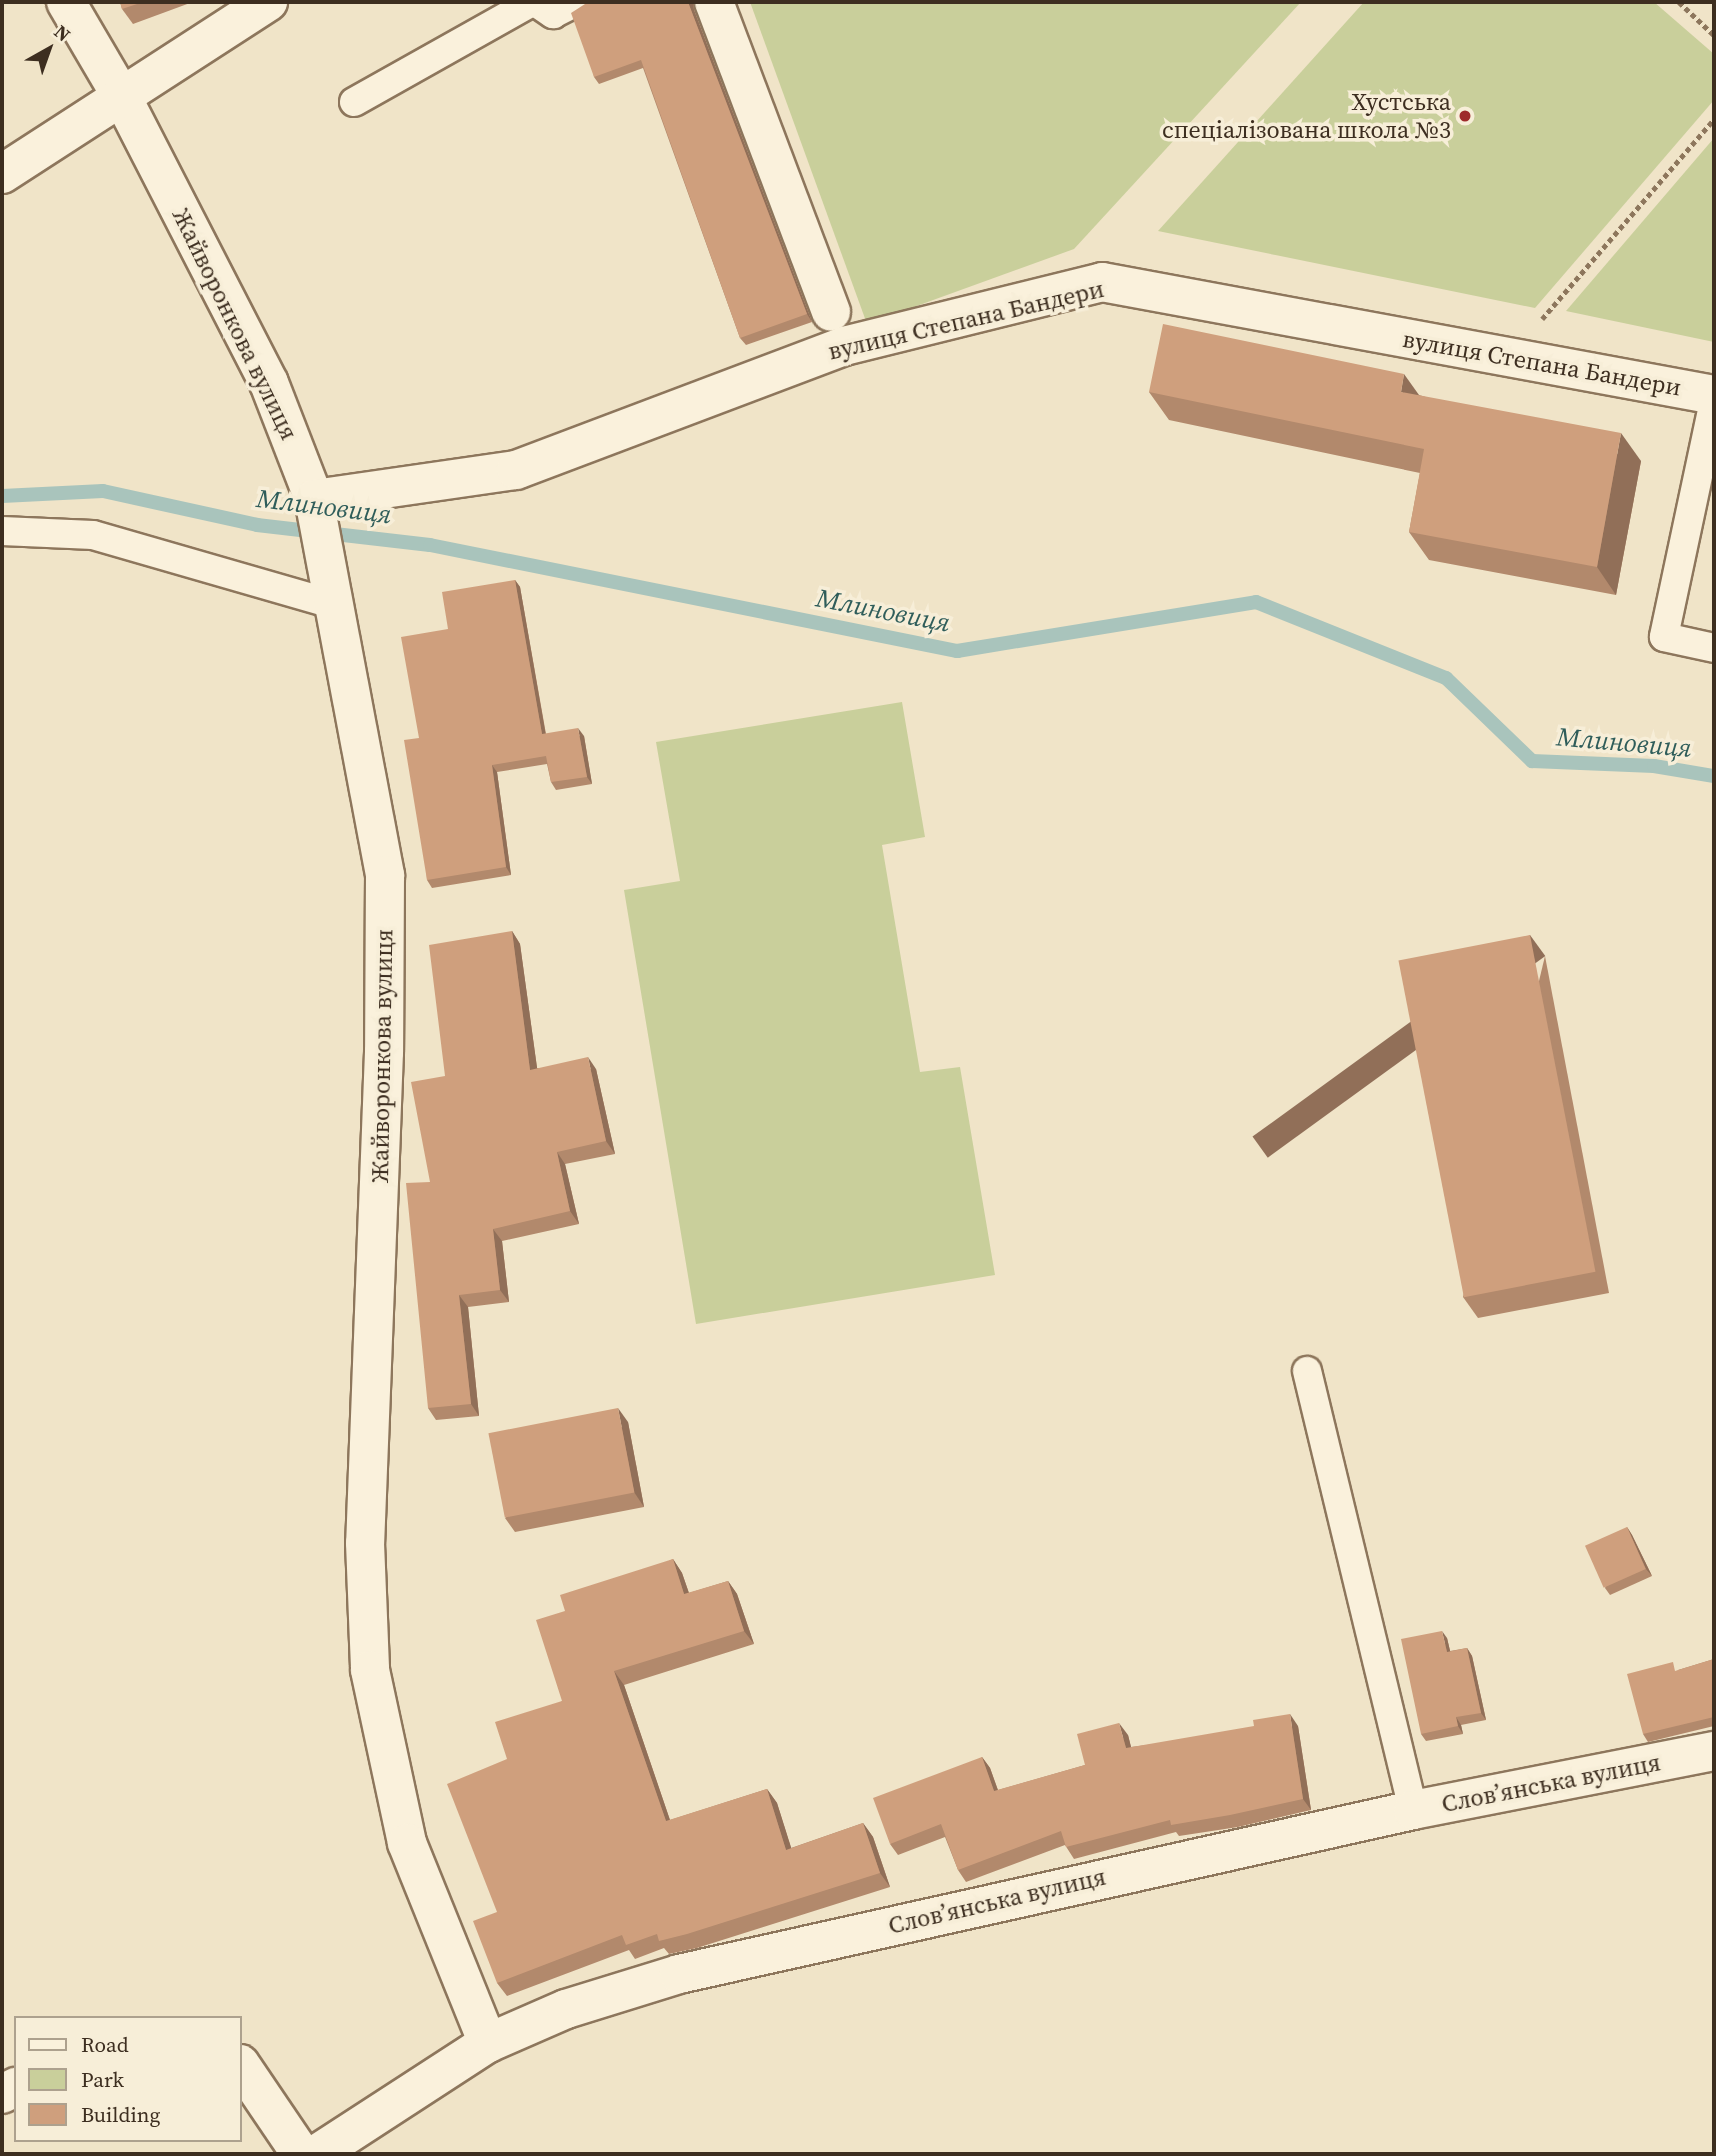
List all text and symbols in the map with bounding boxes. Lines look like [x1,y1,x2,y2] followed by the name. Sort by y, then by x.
[14,14,84,84] north arrow
[49,19,76,47] text: N
[1162,88,1451,144] place label: Хустська спеціалізована школа №3
[1457,108,1473,124] marker: Хустська спеціалізована школа №3
[166,204,304,444] street label: Жайворонкова вулиця
[825,274,1107,366] street label: вулиця Степана Бандери
[1401,324,1683,402] street label: вулиця Степана Бандери
[255,483,393,531] water label: Млиновиця
[814,583,952,639] water label: Млиновиця
[1555,722,1693,764] water label: Млиновиця
[365,929,399,1183] street label: Жайворонкова вулиця
[1439,1748,1663,1818] street label: Словʼянська вулиця
[886,1862,1108,1940] street label: Словʼянська вулиця
[14,2016,242,2142] legend
[81,2030,129,2059] text: Road
[81,2065,124,2094] text: Park
[81,2100,160,2129] text: Building

